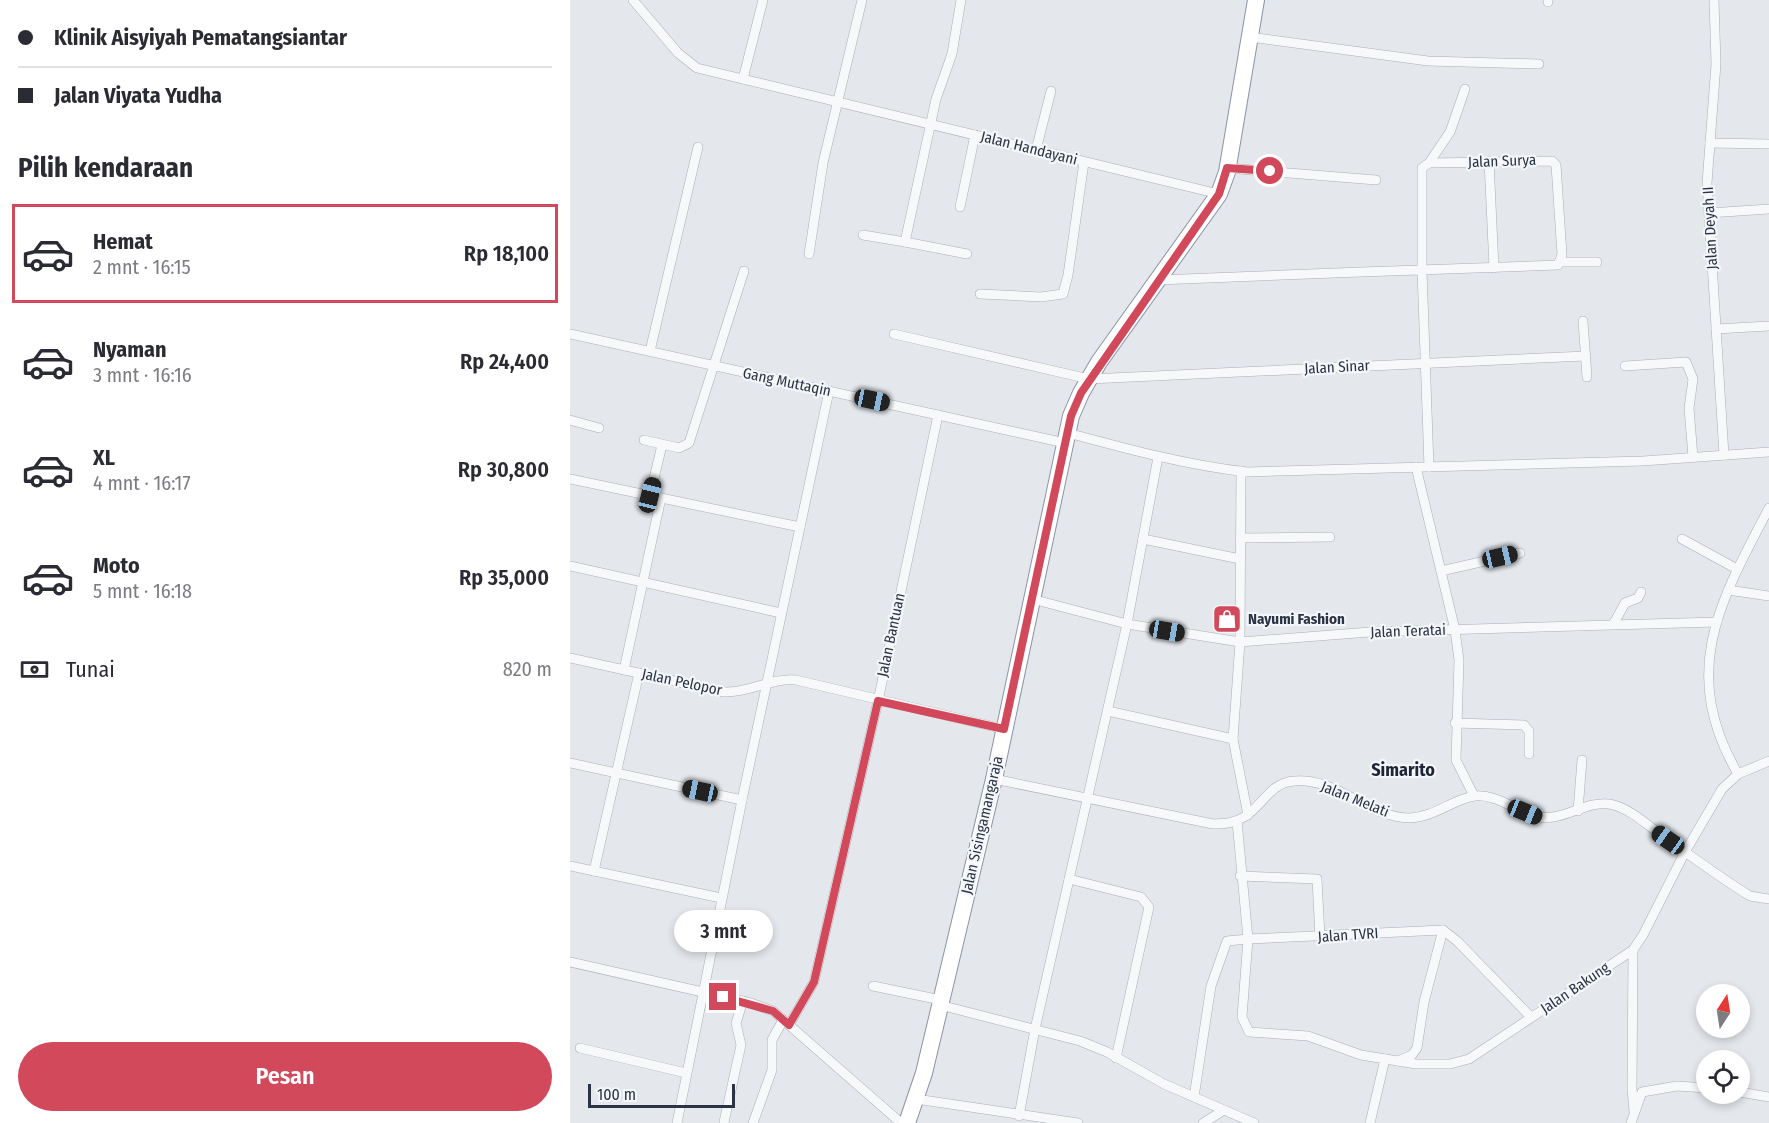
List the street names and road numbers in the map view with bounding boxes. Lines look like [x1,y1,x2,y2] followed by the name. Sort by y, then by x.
[979,127,1079,169] street label: Jalan Handayani
[1468,151,1536,171] street label: Jalan Surya
[1699,186,1721,270] street label: Jalan Deyah II
[1304,356,1371,378] street label: Jalan Sinar
[741,364,833,400] street label: Gang Muttaqin
[873,591,909,679] street label: Jalan Bantuan
[1370,621,1446,641] street label: Jalan Teratai
[640,665,725,699] street label: Jalan Pelopor
[957,754,1007,896] street label: Jalan Sisingamangaraja
[1318,777,1392,821] street label: Jalan Melati
[1317,924,1379,946] street label: Jalan TVRI
[1537,958,1613,1018] street label: Jalan Bakung

